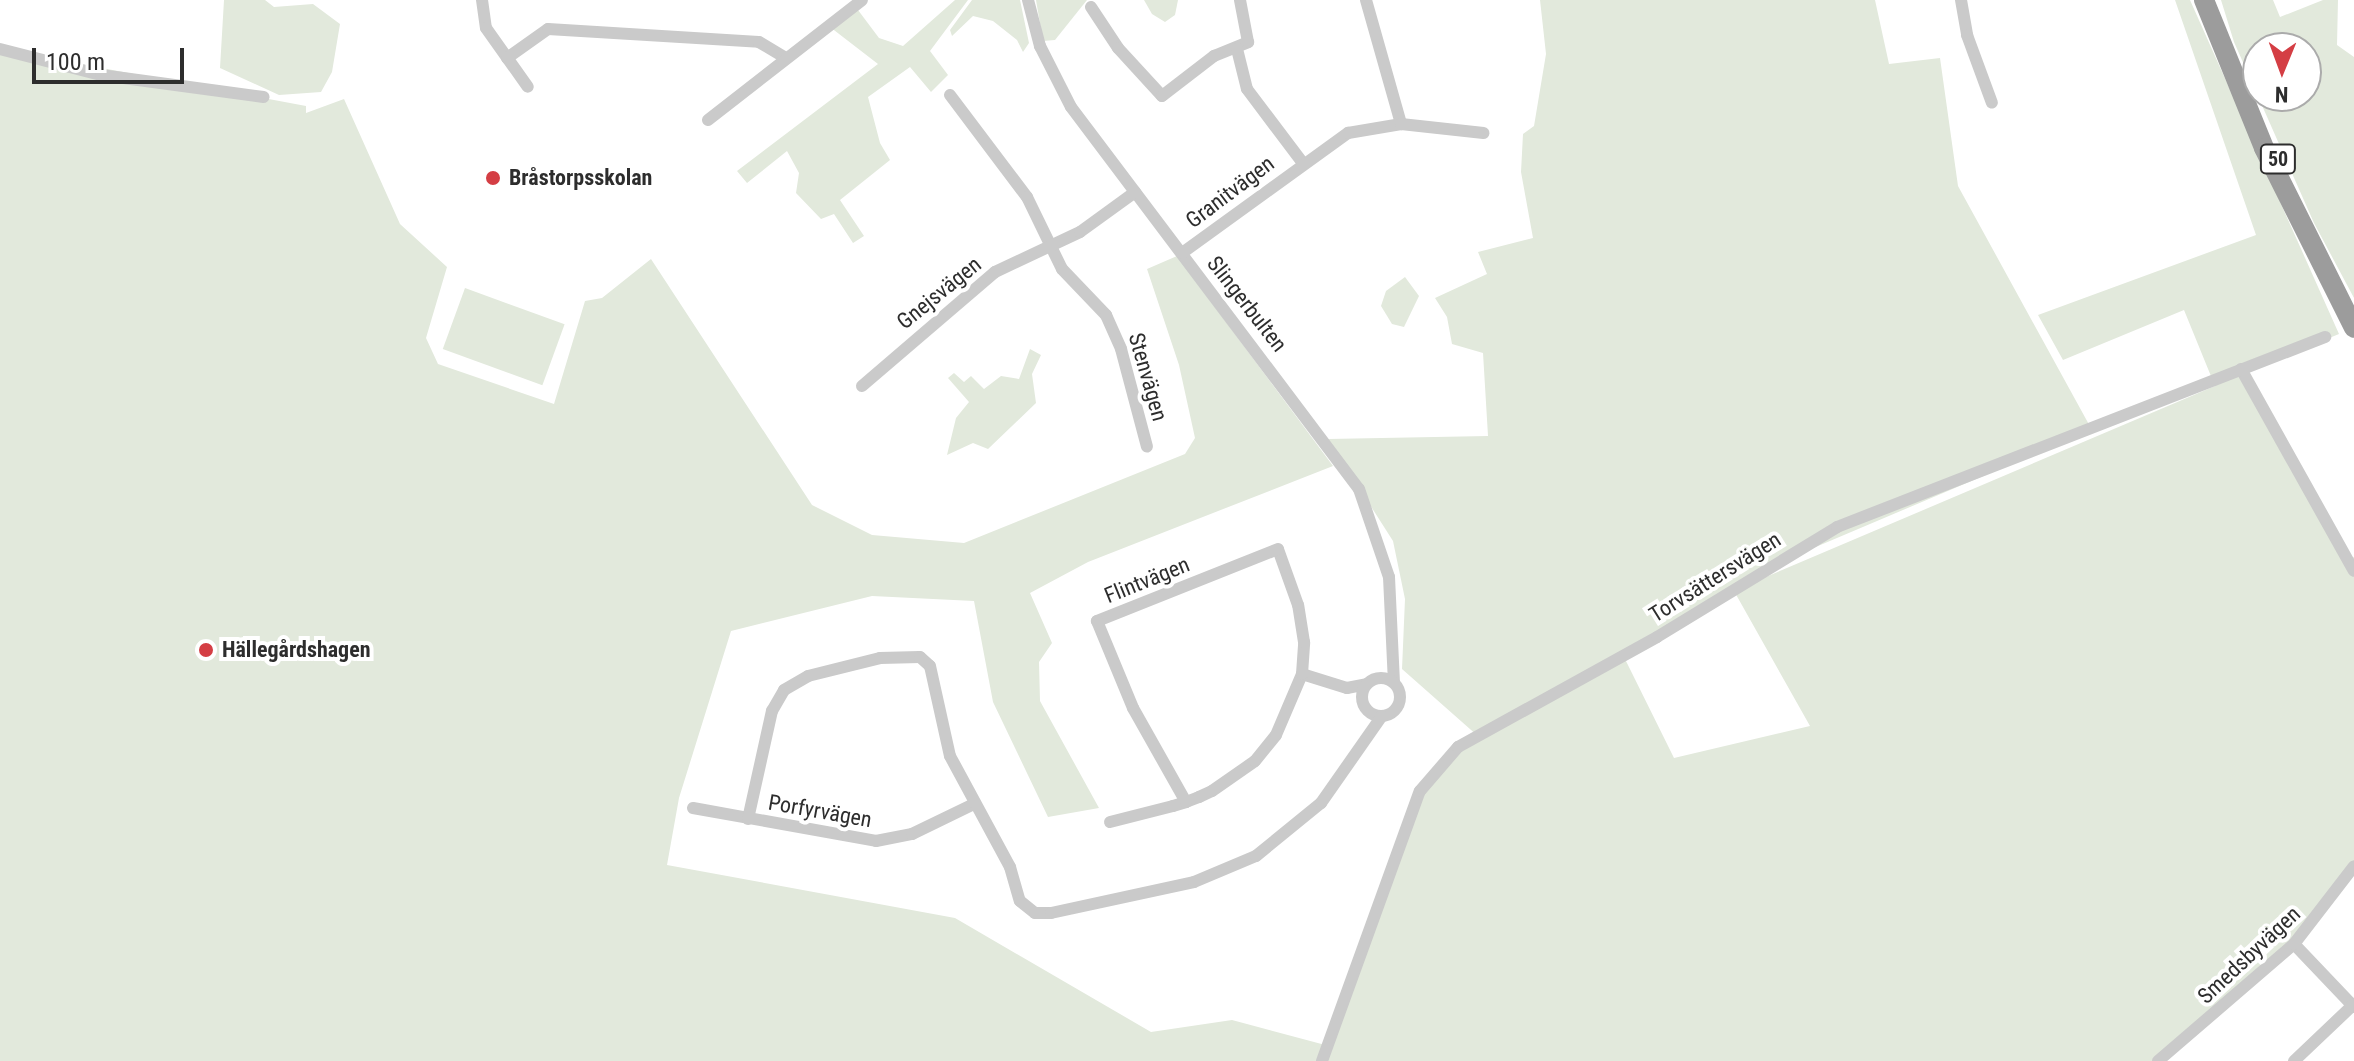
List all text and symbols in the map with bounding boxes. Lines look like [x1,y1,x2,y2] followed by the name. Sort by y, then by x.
[36,32,188,82] scale bar
[2242,32,2322,112] north arrow
[46,48,105,76] text: 100 m
[2275,82,2289,107] text: N
[2258,143,2298,175] road number: 50
[1181,150,1279,234] street label: Granitvägen
[509,165,652,191] place label: Bråstorpsskolan
[484,169,502,187] marker: Bråstorpsskolan
[892,251,986,335] street label: Gnejsvägen
[1201,251,1293,357] street label: Slingerbulten
[1123,330,1173,424] street label: Stenvägen
[1644,526,1786,628] street label: Torvsättersvägen
[1101,551,1193,609] street label: Flintvägen
[222,637,371,663] place label: Hällegårdshagen
[197,641,215,659] marker: Hällegårdshagen
[766,789,874,833] street label: Porfyrvägen
[2192,901,2306,1009] street label: Smedsbyvägen

